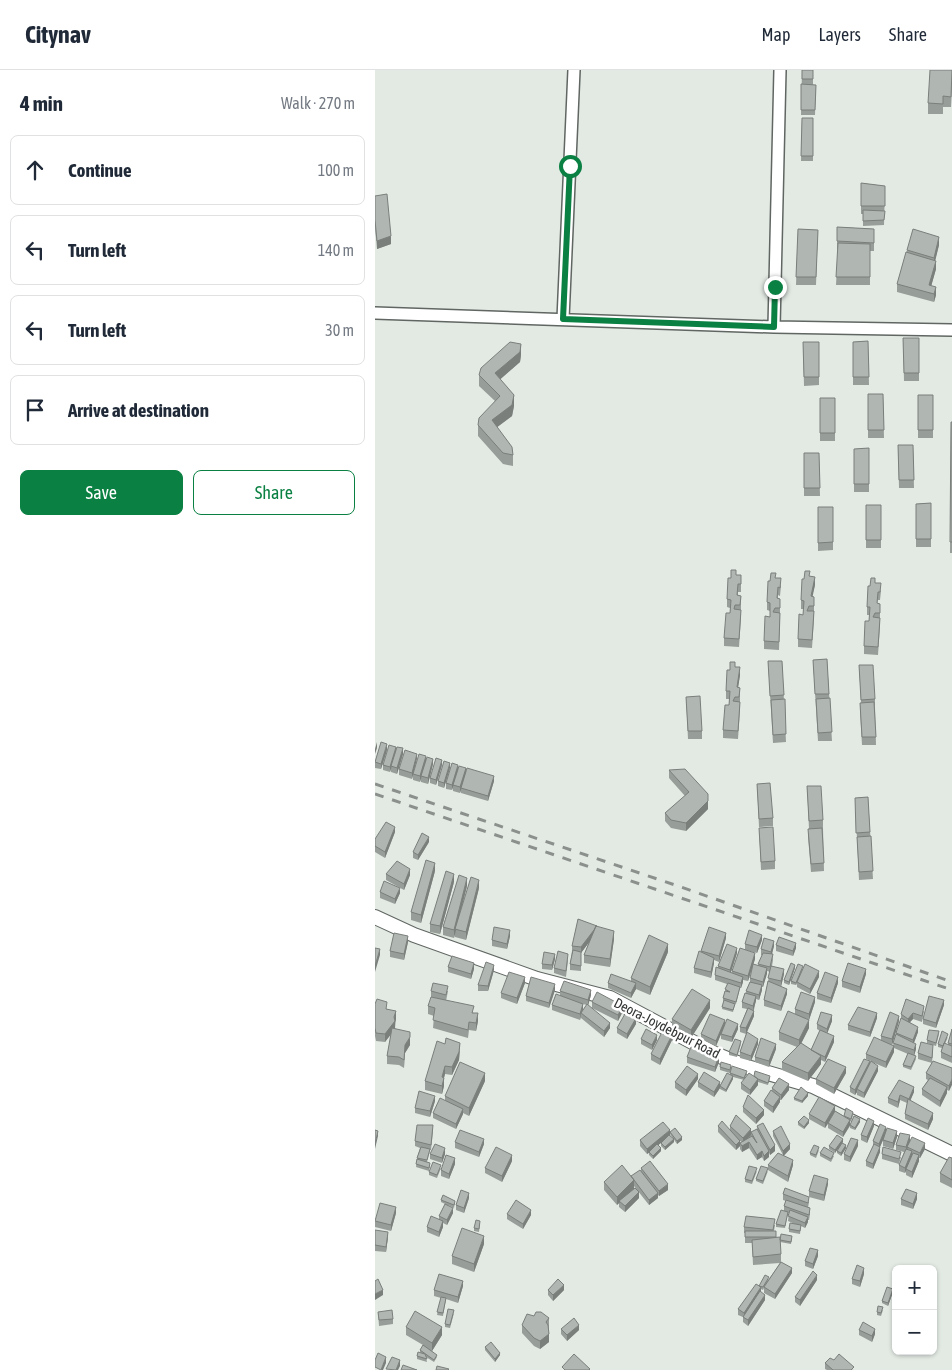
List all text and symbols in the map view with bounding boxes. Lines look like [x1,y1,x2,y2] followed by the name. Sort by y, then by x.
[25,21,91,48] text: Citynav
[761,24,790,45] text: Map
[818,24,861,45] text: Layers
[889,24,927,45] text: Share
[20,91,63,115] text: 4 min
[281,94,355,112] text: Walk · 270 m
[559,155,582,178] route start
[21,156,49,184] icon: ahead
[68,159,132,181] text: Continue
[318,161,354,179] text: 100 m
[21,236,49,264] icon: left
[68,239,126,261] text: Turn left
[318,241,354,259] text: 140 m
[764,276,787,299] route end
[21,316,49,344] icon: left
[68,319,126,341] text: Turn left
[325,321,354,339] text: 30 m
[21,396,49,424] icon: arrive
[68,399,209,421] text: Arrive at destination
[20,470,183,515] button: Save
[193,470,355,515] button: Share
[611,994,723,1062] street label: Deora-Joydebpur Road
[892,1265,937,1355] map controls
[892,1265,937,1310] button: +
[892,1310,937,1355] button: −

